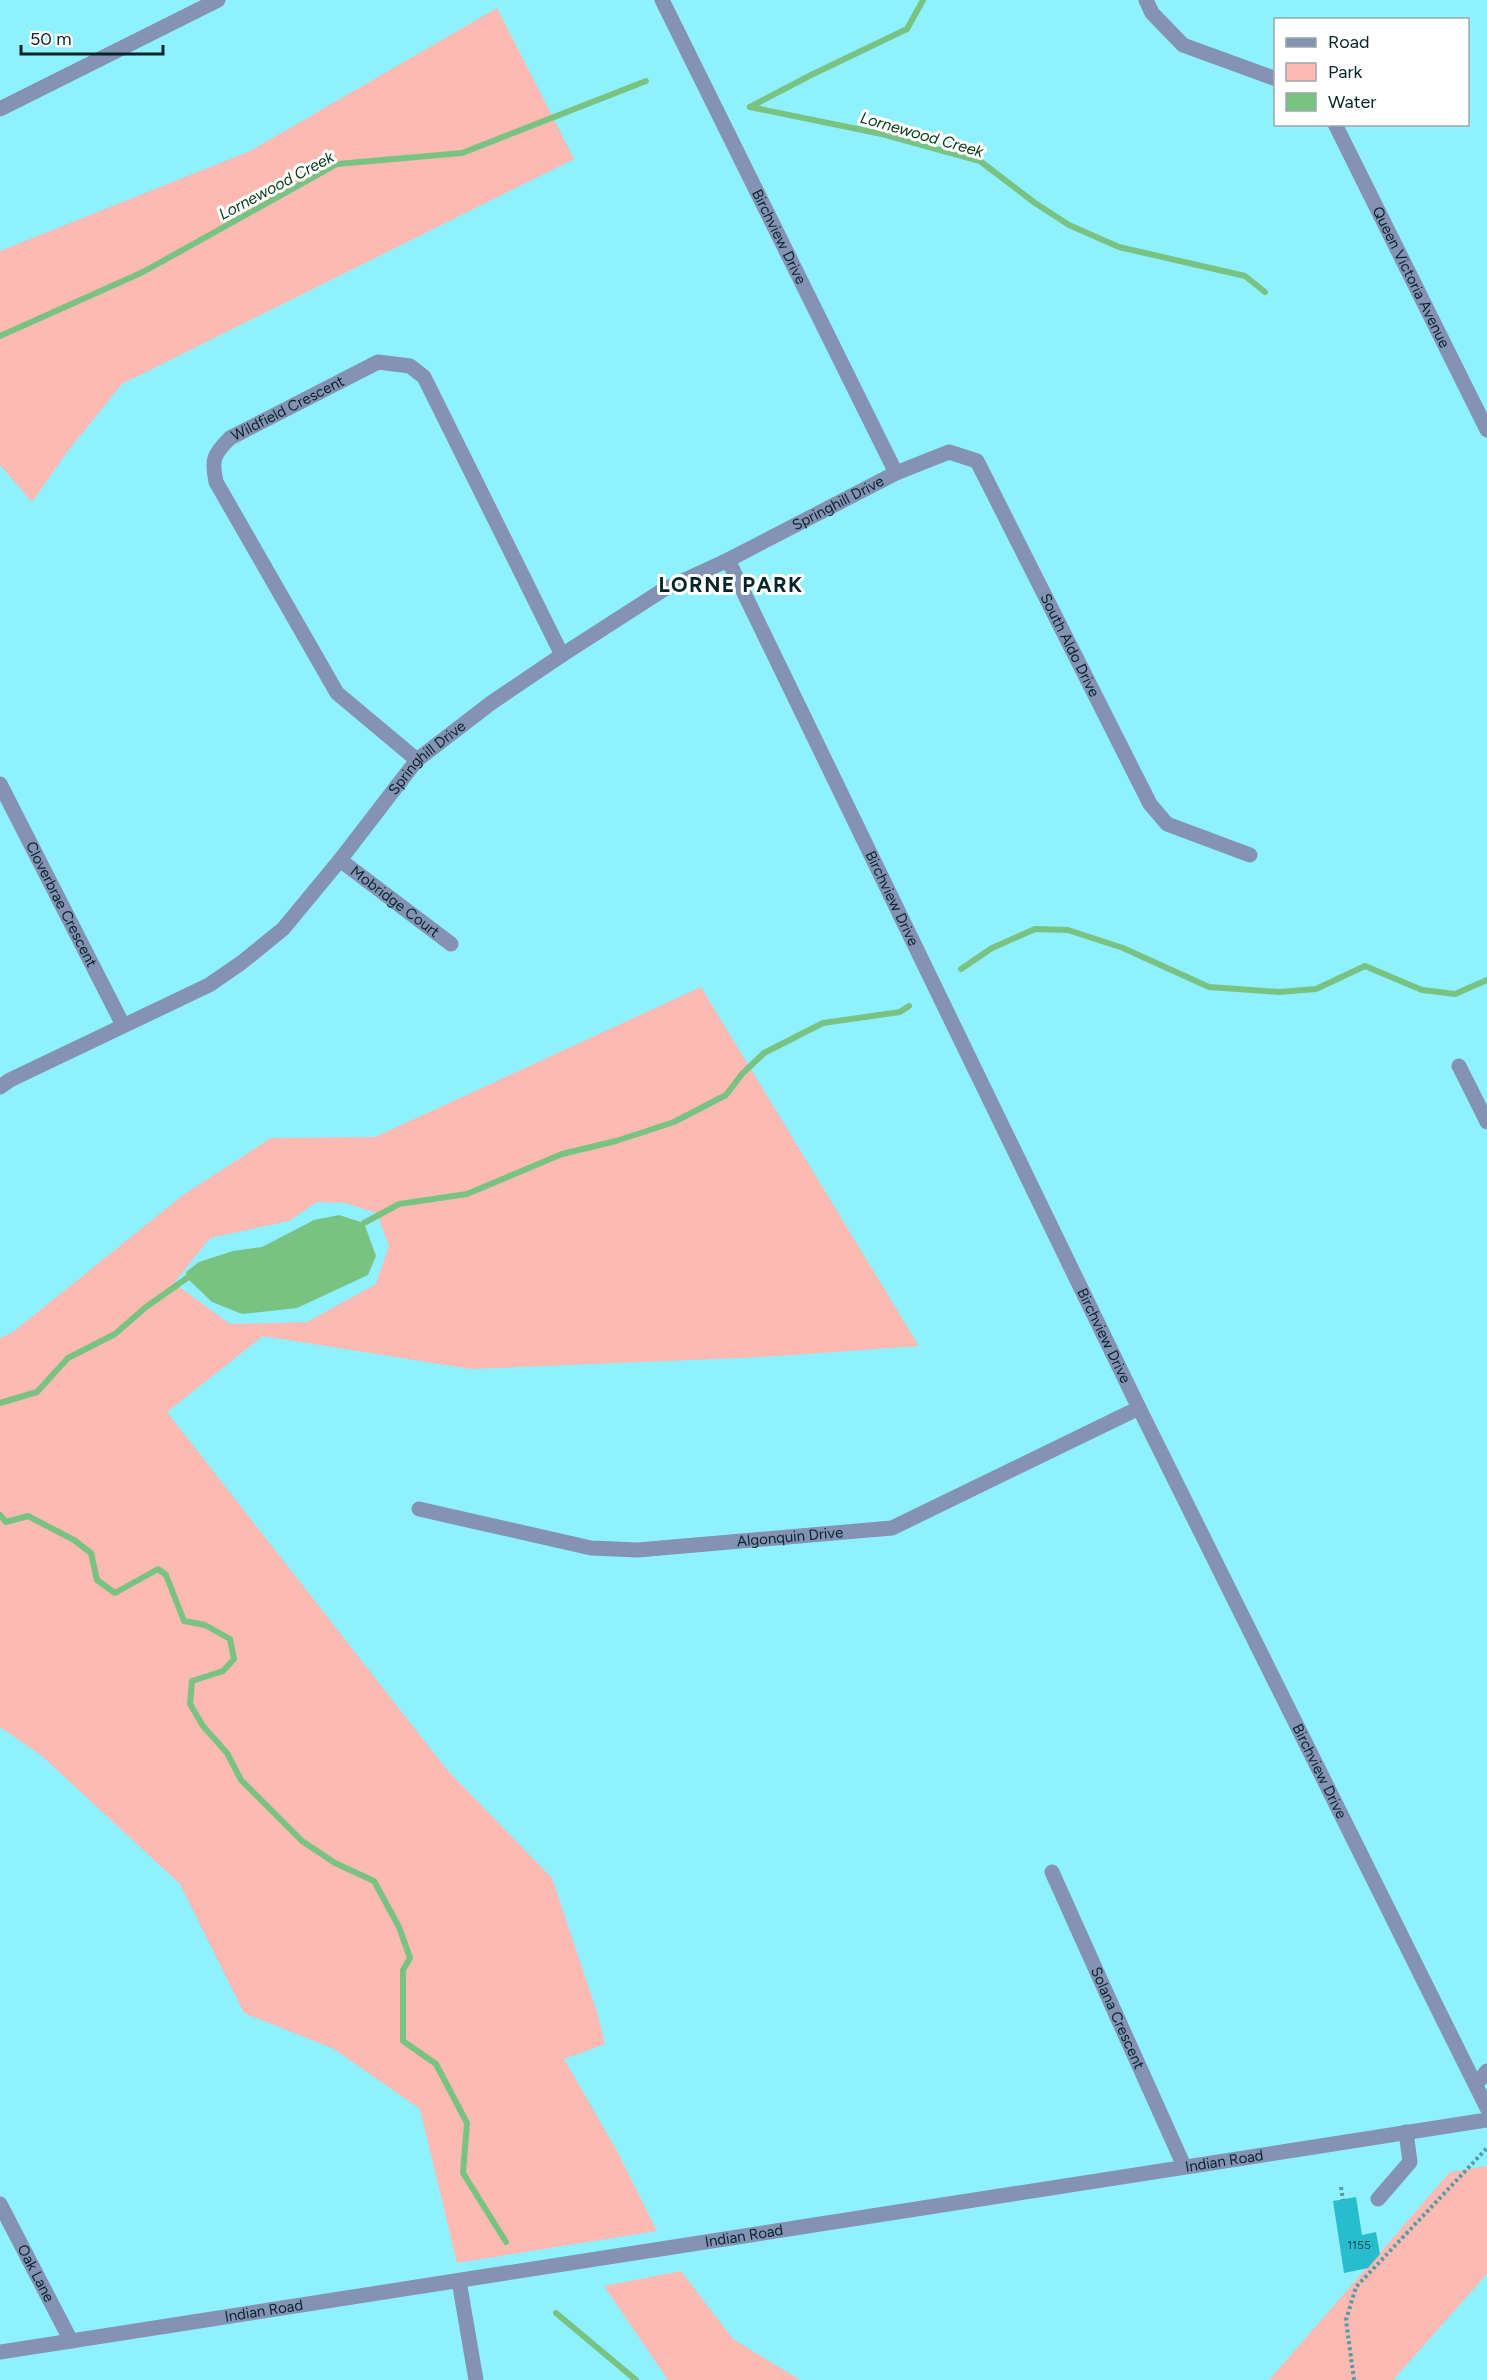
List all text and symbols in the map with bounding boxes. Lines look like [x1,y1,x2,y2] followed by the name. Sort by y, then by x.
[21,18,164,56] scale bar
[1274,18,1469,126] legend
[30,28,72,50] text: 50 m
[1328,31,1369,53] text: Road
[1328,61,1363,83] text: Park
[1328,91,1376,113] text: Water
[858,108,987,161] water label: Lornewood Creek
[216,147,338,224] water label: Lornewood Creek
[748,186,810,287] street label: Birchview Drive
[1368,203,1454,351] street label: Queen Victoria Avenue
[228,372,348,445] street label: Wildfield Crescent
[789,472,887,534] street label: Springhill Drive
[659,572,803,597] district label: LORNE PARK
[1036,590,1103,700] street label: South Aldo Drive
[384,717,469,799] street label: Springhill Drive
[22,838,101,970] street label: Cloverbrae Crescent
[861,848,923,949] street label: Birchview Drive
[347,862,443,941] street label: Mobridge Court
[1073,1285,1135,1386] street label: Birchview Drive
[736,1523,844,1550] street label: Algonquin Drive
[1288,1721,1351,1822] street label: Birchview Drive
[1087,1964,1148,2072] street label: Solana Crescent
[1184,2146,1265,2176] street label: Indian Road
[704,2221,784,2251] street label: Indian Road
[1347,2238,1371,2252] house number: 1155
[14,2241,58,2305] street label: Oak Lane
[223,2296,304,2326] street label: Indian Road

